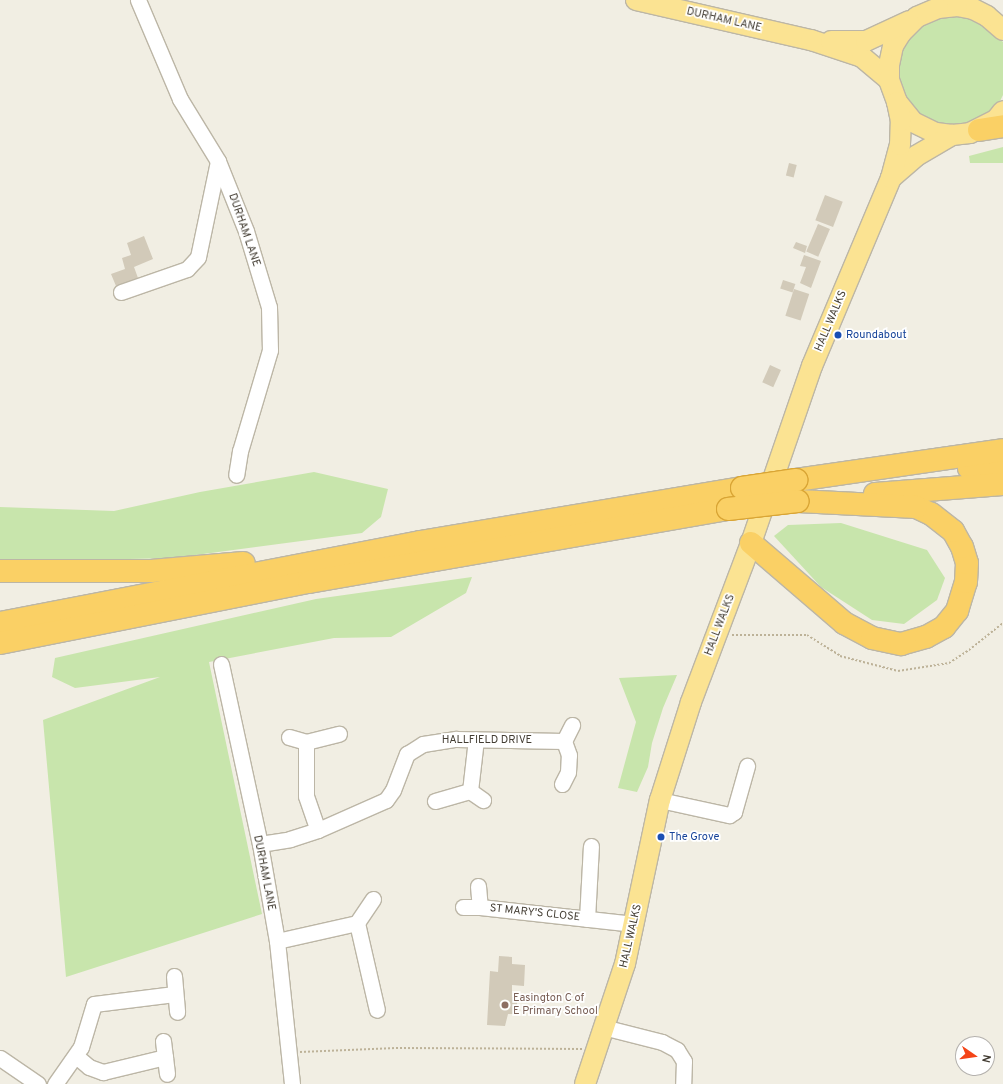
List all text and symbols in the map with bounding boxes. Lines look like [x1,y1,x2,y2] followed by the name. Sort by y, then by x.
[685,5,763,35] street label: DURHAM LANE
[225,192,263,268] street label: DURHAM LANE
[812,288,850,354] street label: HALL WALKS
[846,328,907,342] place label: Roundabout
[833,330,843,340] marker: Roundabout
[702,592,738,658] street label: HALL WALKS
[442,733,532,747] street label: HALLFIELD DRIVE
[669,830,719,844] place label: The Grove
[656,832,666,842] marker: The Grove
[250,834,278,912] street label: DURHAM LANE
[489,902,581,924] street label: ST MARY'S CLOSE
[617,903,645,969] street label: HALL WALKS
[513,992,598,1018] place label: Easington C of E Primary School
[500,1000,510,1010] marker: Easington C of E Primary School
[955,1036,995,1076] north arrow
[978,1053,993,1064] text: N

